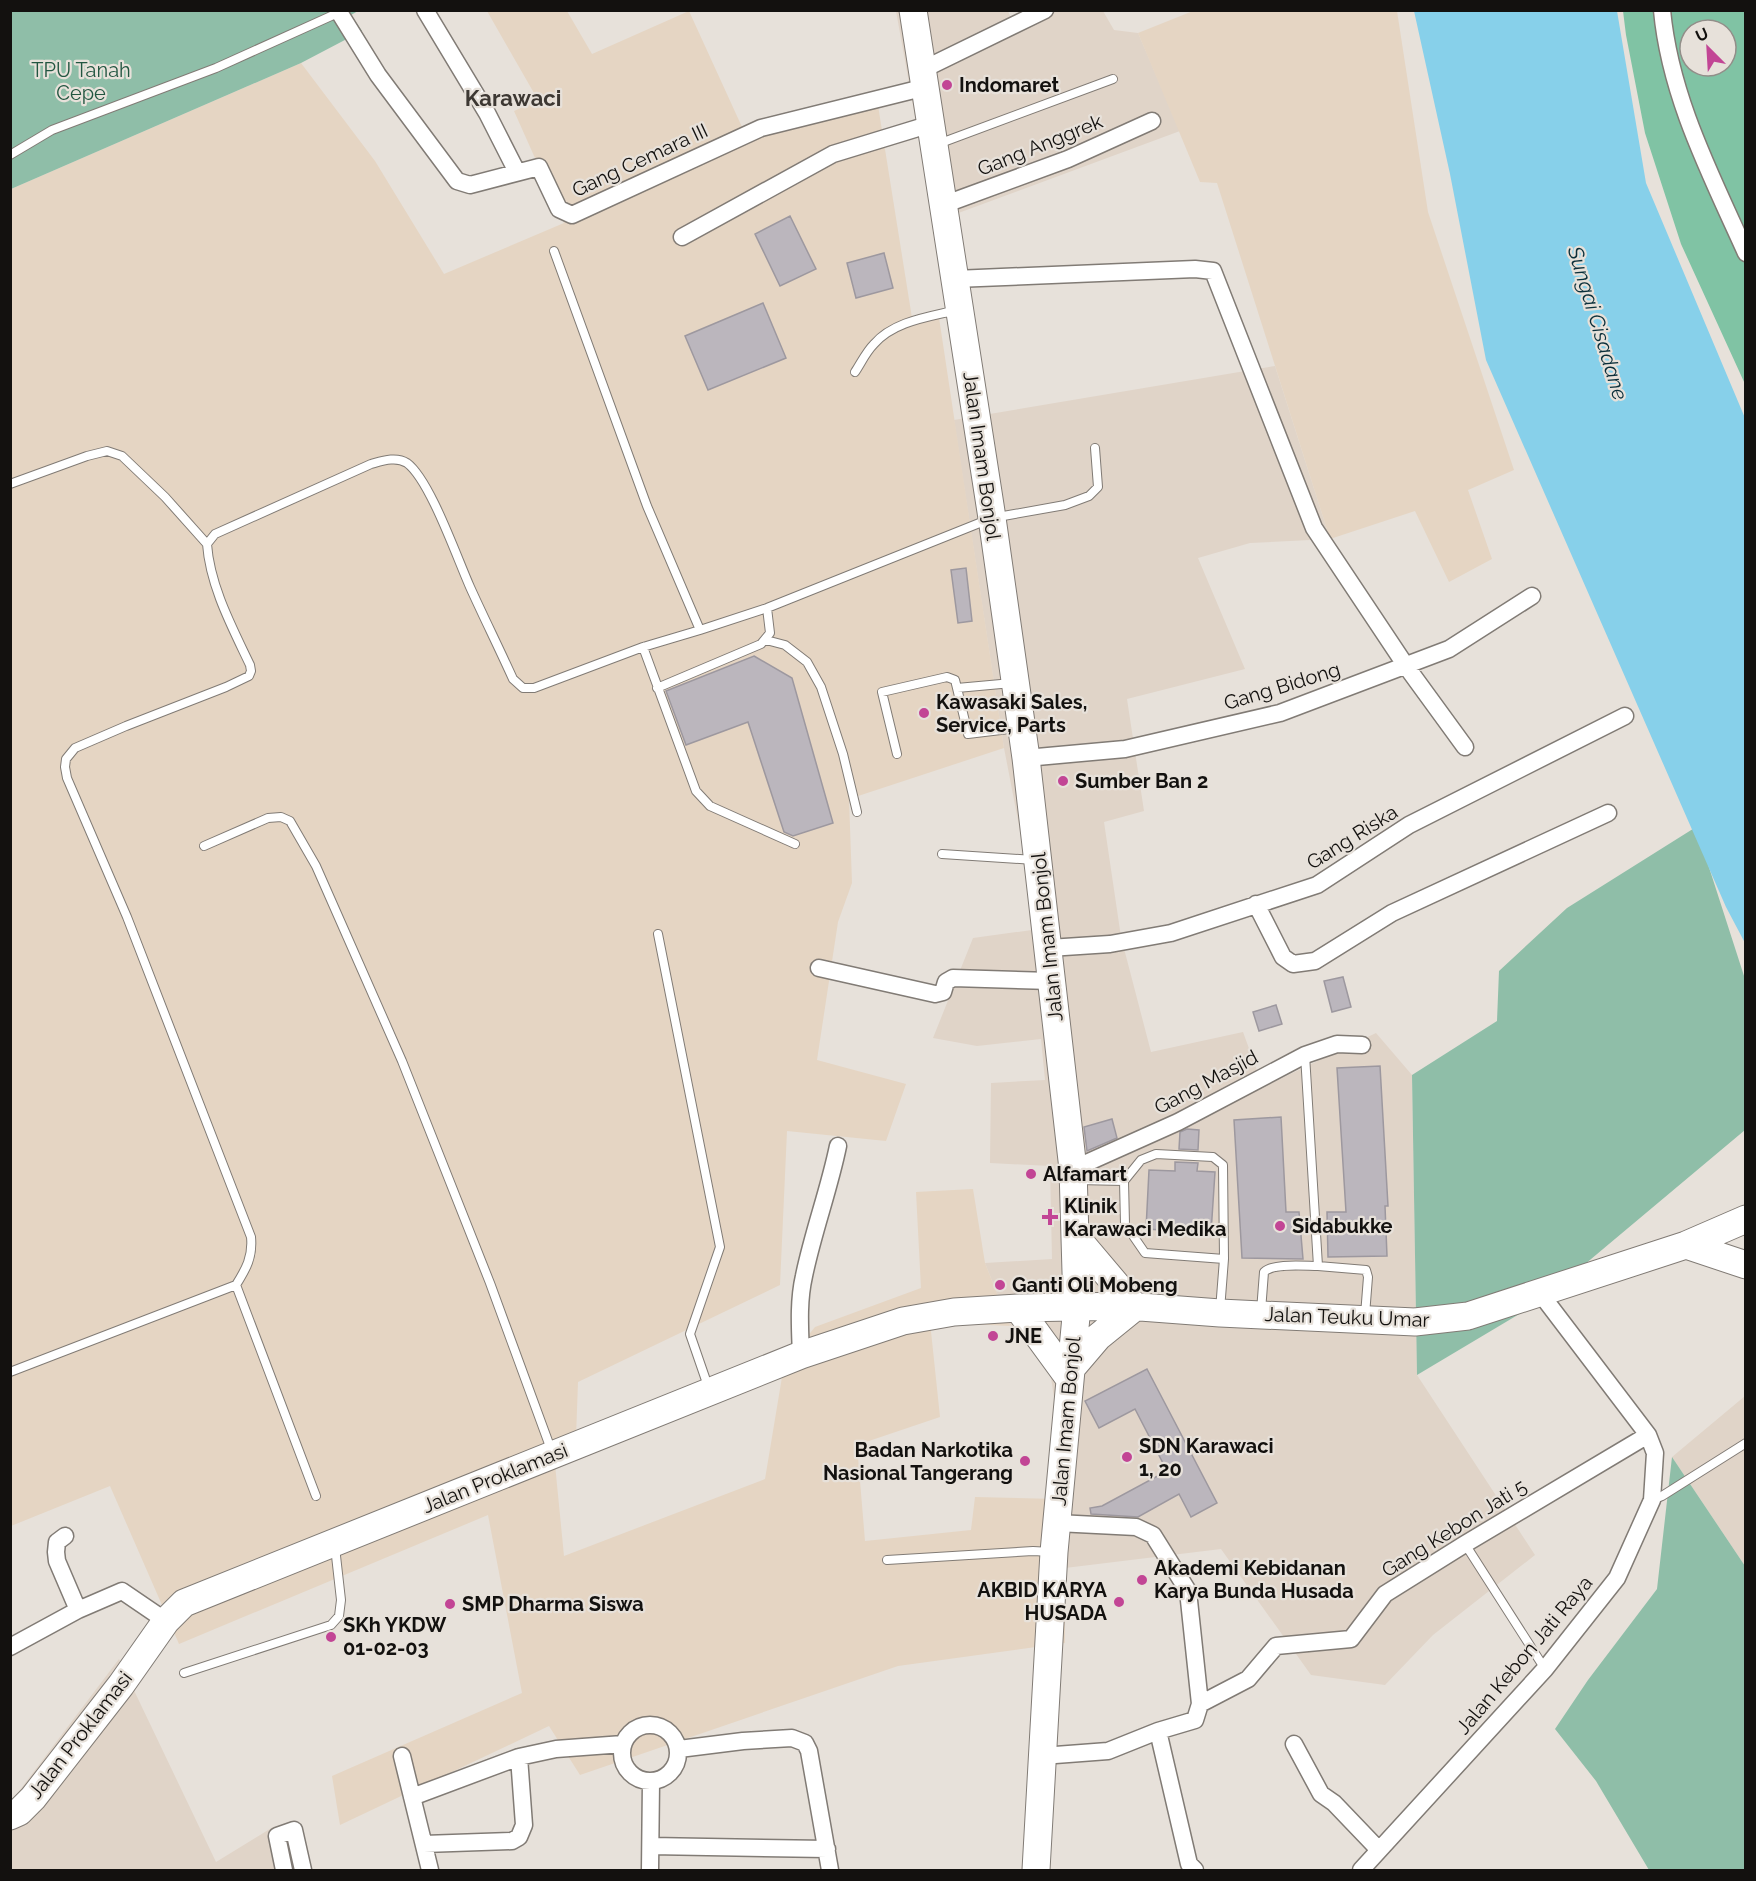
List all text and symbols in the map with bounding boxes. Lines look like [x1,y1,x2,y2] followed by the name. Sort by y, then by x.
[1678,18,1738,78] north arrow
[1693,24,1711,46] text: U
[31,58,131,105] park label: TPU Tanah Cepe
[959,73,1059,97] place label: Indomaret
[940,78,954,92] marker: Indomaret
[465,85,561,111] district label: Karawaci
[974,109,1106,181] street label: Gang Anggrek
[568,118,712,202] street label: Gang Cemara III
[1562,242,1633,403] water label: Sungai Cisadane
[958,370,1006,542] street label: Jalan Imam Bonjol
[1221,657,1343,715] street label: Gang Bidong
[936,690,1087,737] place label: Kawasaki Sales, Service, Parts
[917,706,931,720] marker: Kawasaki Sales, Service, Parts
[1075,769,1208,793] place label: Sumber Ban 2
[1056,774,1070,788] marker: Sumber Ban 2
[1302,800,1402,874] street label: Gang Riska
[1026,851,1068,1023] street label: Jalan Imam Bonjol
[1150,1045,1262,1119] street label: Gang Masjid
[1043,1162,1127,1186] place label: Alfamart
[1024,1167,1038,1181] marker: Alfamart
[1064,1194,1226,1241] place label: Klinik Karawaci Medika
[1041,1208,1059,1226] marker: Klinik Karawaci Medika
[1292,1214,1393,1238] place label: Sidabukke
[1273,1219,1287,1233] marker: Sidabukke
[1012,1273,1178,1297] place label: Ganti Oli Mobeng
[993,1278,1007,1292] marker: Ganti Oli Mobeng
[1264,1302,1430,1332] street label: Jalan Teuku Umar
[1005,1324,1042,1348] place label: JNE
[986,1329,1000,1343] marker: JNE
[1047,1335,1085,1507] street label: Jalan Imam Bonjol
[1139,1434,1274,1481] place label: SDN Karawaci 1, 20
[419,1438,571,1518] street label: Jalan Proklamasi
[823,1438,1013,1485] place label: Badan Narkotika Nasional Tangerang
[1120,1450,1134,1464] marker: SDN Karawaci 1, 20
[1018,1454,1032,1468] marker: Badan Narkotika Nasional Tangerang
[1377,1474,1531,1582] street label: Gang Kebon Jati 5
[1154,1556,1354,1603] place label: Akademi Kebidanan Karya Bunda Husada
[1451,1571,1597,1739] street label: Jalan Kebon Jati Raya
[1135,1573,1149,1587] marker: Akademi Kebidanan Karya Bunda Husada
[977,1578,1108,1625] place label: AKBID KARYA HUSADA
[462,1592,644,1616] place label: SMP Dharma Siswa
[1112,1595,1126,1609] marker: AKBID KARYA HUSADA
[443,1597,457,1611] marker: SMP Dharma Siswa
[343,1613,447,1660] place label: SKh YKDW 01-02-03
[324,1630,338,1644] marker: SKh YKDW 01-02-03
[23,1667,137,1803] street label: Jalan Proklamasi

